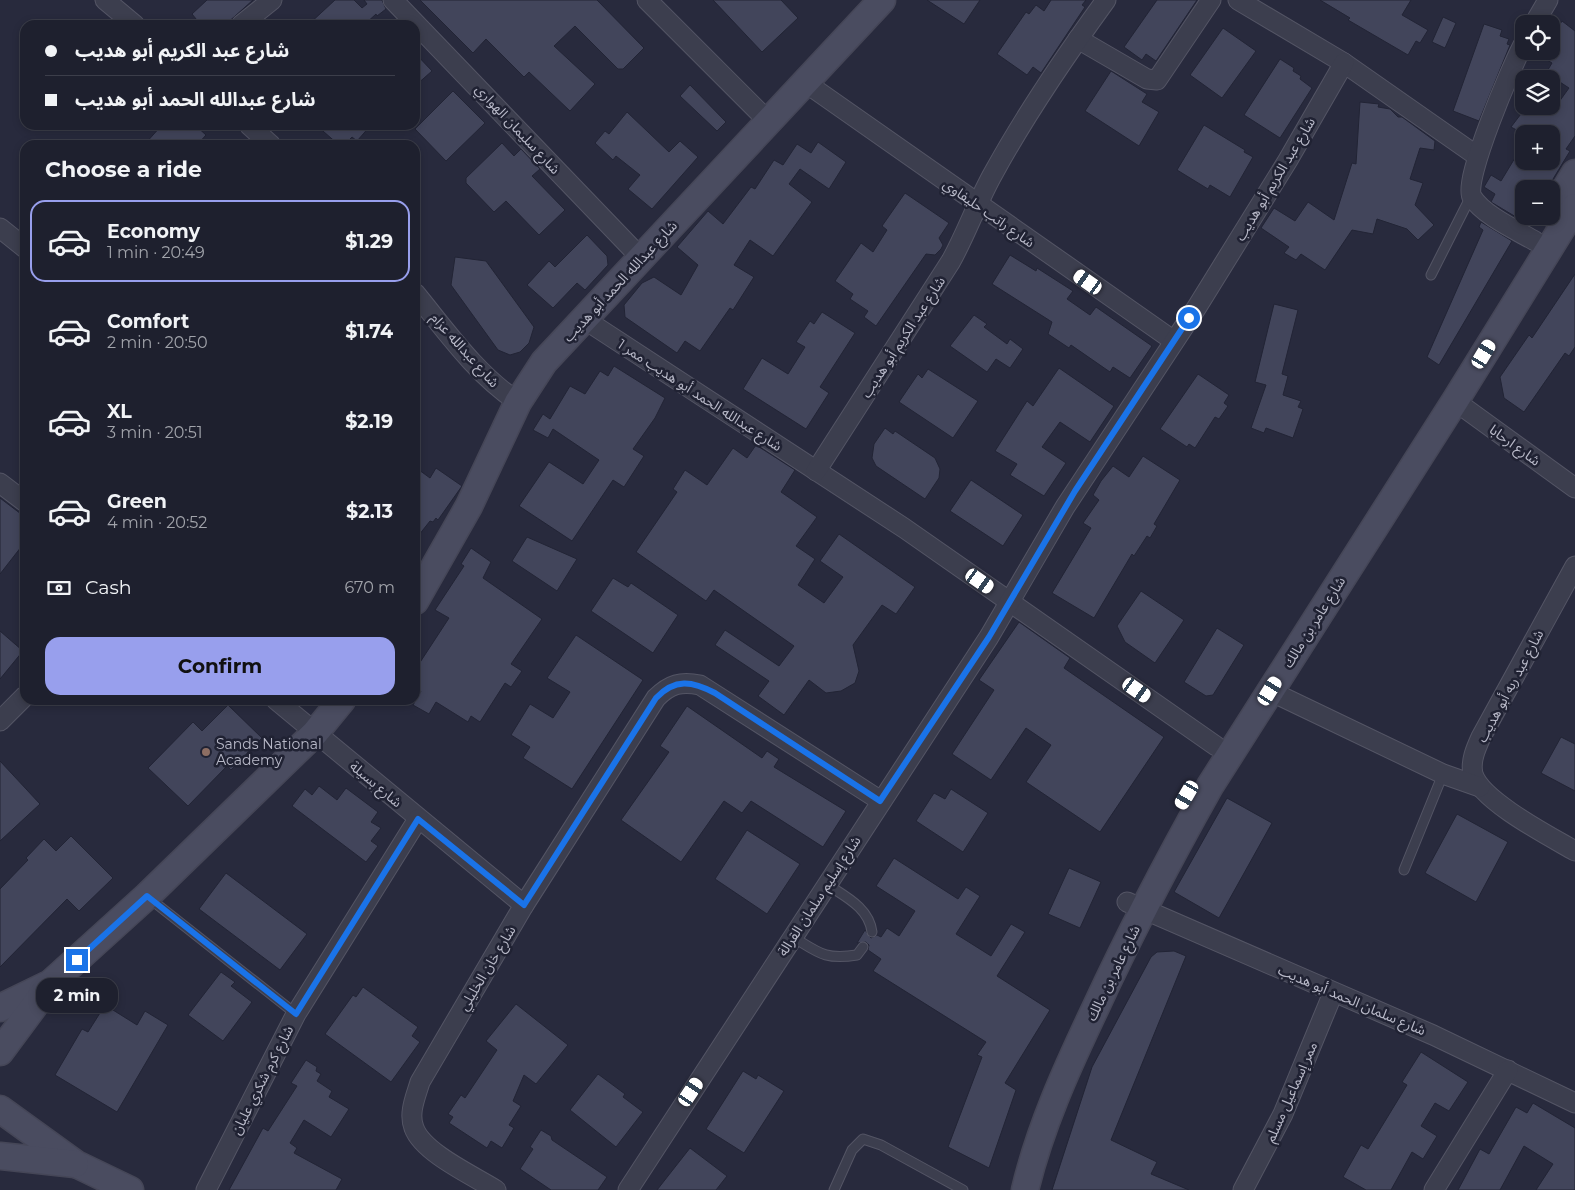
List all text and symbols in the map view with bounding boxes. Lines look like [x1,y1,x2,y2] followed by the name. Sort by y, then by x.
[1515,15,1560,225] map controls
[1515,15,1560,60] button: locate
[75,39,289,62] text: شارع عبد الكريم أبو هديب
[1515,70,1560,115] button: layers
[470,80,564,179] street label: شارع سليمان الهواري
[75,88,315,111] text: شارع عبدالله الحمد أبو هديب
[1231,114,1321,245] street label: شارع عبد الكريم أبو هديب
[1515,125,1560,170] button: +
[45,156,202,183] text: Choose a ride
[938,175,1038,253] street label: شارع راتب حليفاوي
[1515,180,1560,225] button: −
[559,217,682,347] street label: شارع عبدالله الحمد أبو هديب
[47,219,92,264] icon: car
[107,220,200,243] text: Economy
[345,230,393,253] text: $1.29
[107,243,205,262] text: 1 min · 20:49
[1071,267,1104,297] car
[857,273,951,402] street label: شارع عبد الكريم أبو هديب
[1178,307,1200,329] route start
[47,309,92,354] icon: car
[425,309,503,392] street label: شارع عبدالله عزام
[107,310,189,333] text: Comfort
[345,320,393,343] text: $1.74
[107,333,207,352] text: 2 min · 20:50
[613,335,786,457] street label: شارع عبدالله الحمد أبو هديب ممر 1
[1469,337,1498,371] car
[47,399,92,444] icon: car
[107,400,132,423] text: XL
[345,410,393,433] text: $2.19
[1485,420,1544,471] street label: شارع ارحابا
[107,423,203,442] text: 3 min · 20:51
[47,489,92,534] icon: car
[107,490,167,513] text: Green
[346,500,393,523] text: $2.13
[107,513,207,532] text: 4 min · 20:52
[963,566,996,596] car
[1279,573,1351,672] street label: شارع عامر بن مالك
[45,574,73,602] icon: cash
[85,576,132,599] text: Cash
[345,578,395,597] text: 670 m
[1473,626,1549,746] street label: شارع عبد ربه أبو هديب
[45,637,395,695] button: Confirm
[1255,674,1284,708] car
[1120,675,1153,705] car
[216,735,322,769] place label: Sands National Academy
[200,746,212,758] marker: Sands National Academy
[345,757,406,813] street label: شارع بسيلة
[1173,778,1200,812] car
[773,833,866,961] street label: شارع إسليم سلمان القرالة
[454,922,521,1015] street label: شارع خان الخليلي
[1082,922,1146,1025] street label: شارع عامر بن مالك
[66,949,88,971] route end
[1275,961,1429,1041] street label: شارع سلمان الحمد أبو هديب
[36,978,118,1012] callout: 2 min
[54,986,100,1005] text: 2 min
[227,1022,299,1139] street label: شارع كرم شكري عليان
[1261,1039,1323,1146] street label: ممر إسماعيل مسلم
[676,1075,705,1109] car

